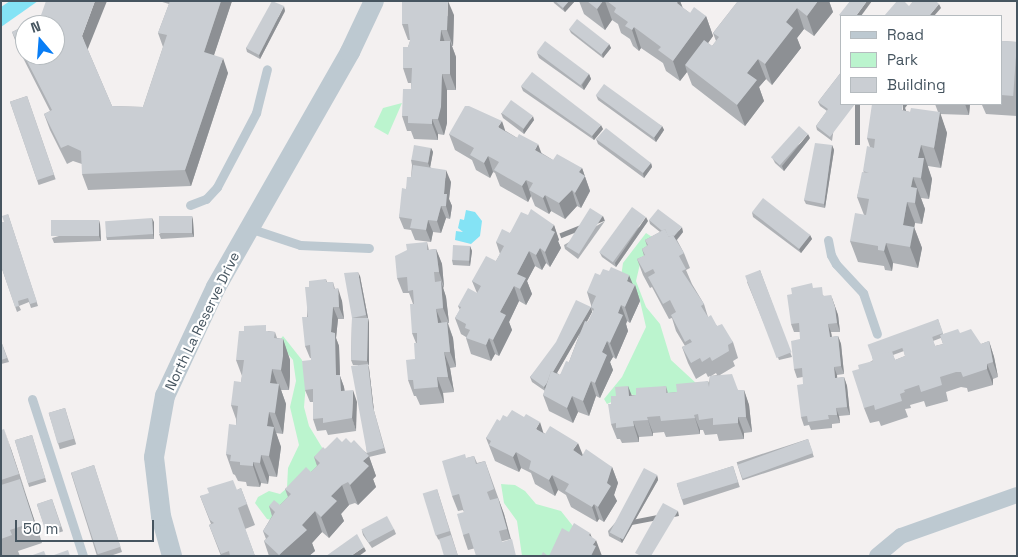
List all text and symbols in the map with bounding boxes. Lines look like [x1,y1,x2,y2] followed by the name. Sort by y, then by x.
[15,15,65,65] north arrow
[840,15,1003,105] legend
[28,17,43,37] text: N
[887,25,924,44] text: Road
[887,50,918,69] text: Park
[887,75,946,94] text: Building
[161,249,243,393] street label: North La Reserve Drive
[18,510,156,542] scale bar
[23,519,58,538] text: 50 m

